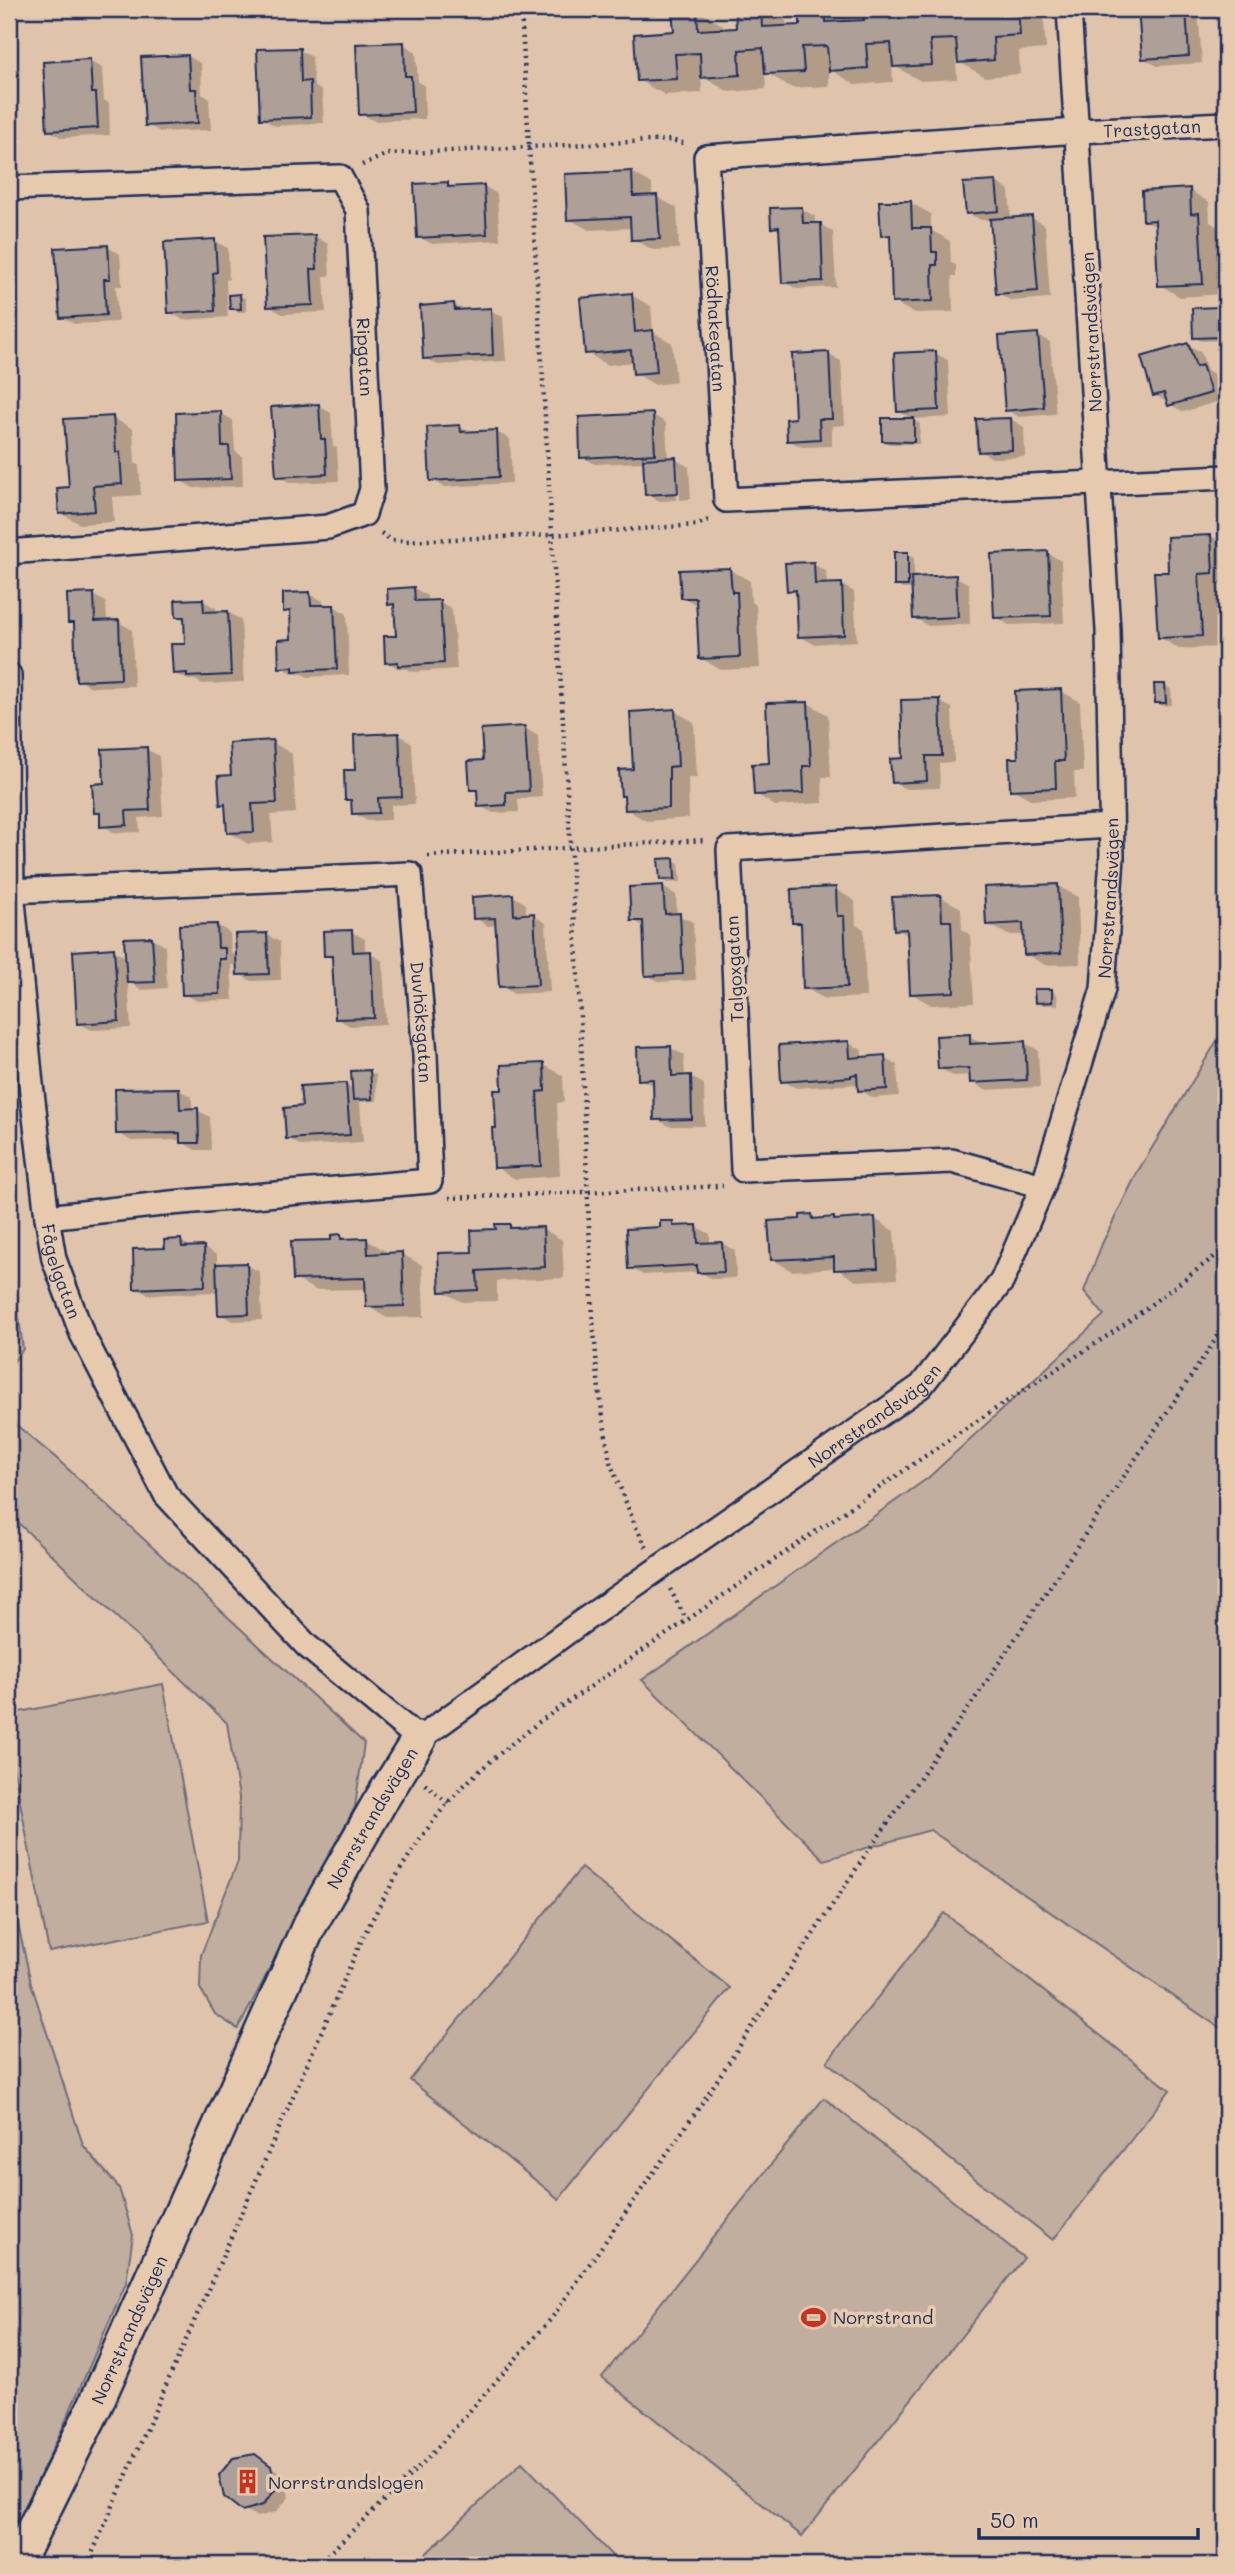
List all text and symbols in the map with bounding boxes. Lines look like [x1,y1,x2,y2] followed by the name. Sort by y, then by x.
[1103,113,1201,143] street label: Trastgatan
[1075,251,1107,413] street label: Norrstrandsvägen
[700,265,732,393] street label: Rödhakegatan
[351,317,379,397] street label: Ripgatan
[1092,818,1124,979] street label: Norrstrandsvägen
[719,915,749,1023] street label: Talgoxgatan
[405,960,438,1083] street label: Duvhöksgatan
[36,1222,87,1322] street label: Fågelgatan
[803,1359,946,1473] street label: Norrstrandsvägen
[321,1743,423,1893] street label: Norrstrandsvägen
[85,2251,173,2408] street label: Norrstrandsvägen
[799,2303,827,2331] sports icon: Norrstrand
[833,2305,933,2329] place label: Norrstrand
[234,2468,262,2496] building icon: Norrstrandslogen
[268,2470,424,2494] place label: Norrstrandslogen
[979,2497,1198,2541] scale bar
[990,2506,1039,2533] text: 50 m

